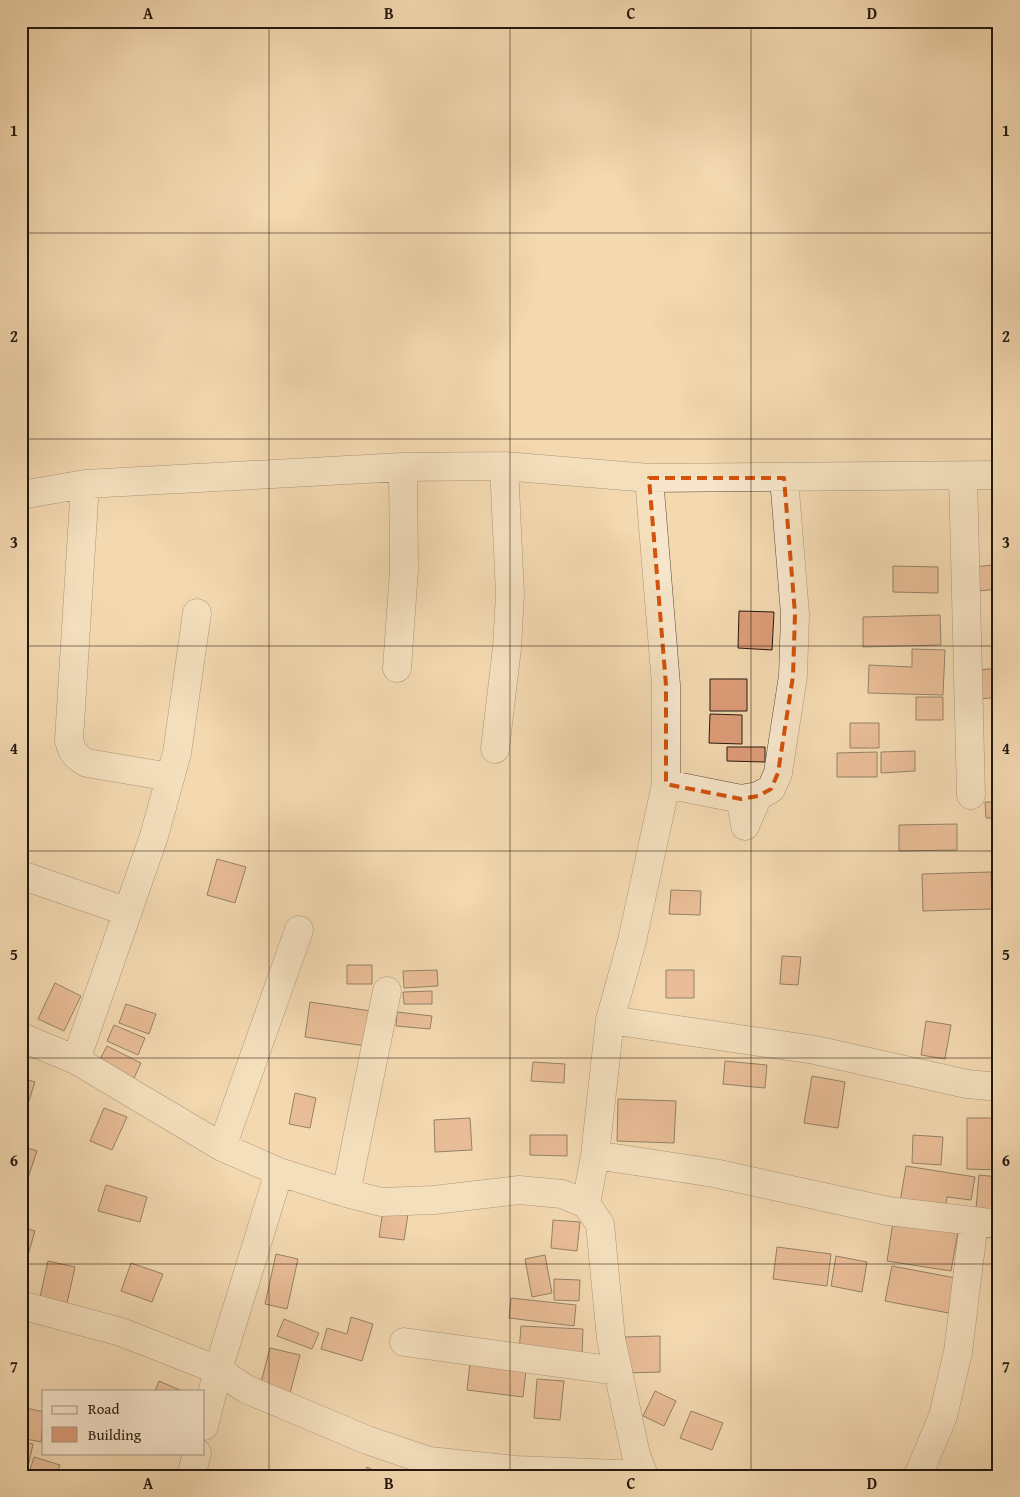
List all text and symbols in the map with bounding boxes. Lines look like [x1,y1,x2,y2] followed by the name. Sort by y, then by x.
[143,1,154,25] text: A
[384,1,394,25] text: B
[626,1,636,25] text: C
[867,1,877,25] text: D
[10,118,18,142] text: 1
[1002,118,1010,142] text: 1
[10,324,18,348] text: 2
[1002,324,1010,348] text: 2
[10,530,18,554] text: 3
[1002,530,1010,554] text: 3
[10,736,18,760] text: 4
[1002,736,1010,760] text: 4
[10,942,18,966] text: 5
[1002,942,1010,966] text: 5
[10,1148,18,1172] text: 6
[1002,1148,1010,1172] text: 6
[10,1354,18,1378] text: 7
[1002,1354,1010,1378] text: 7
[42,1390,205,1454] legend
[88,1398,119,1419] text: Road
[88,1424,142,1445] text: Building
[143,1471,154,1495] text: A
[384,1471,394,1495] text: B
[626,1471,636,1495] text: C
[867,1471,877,1495] text: D

